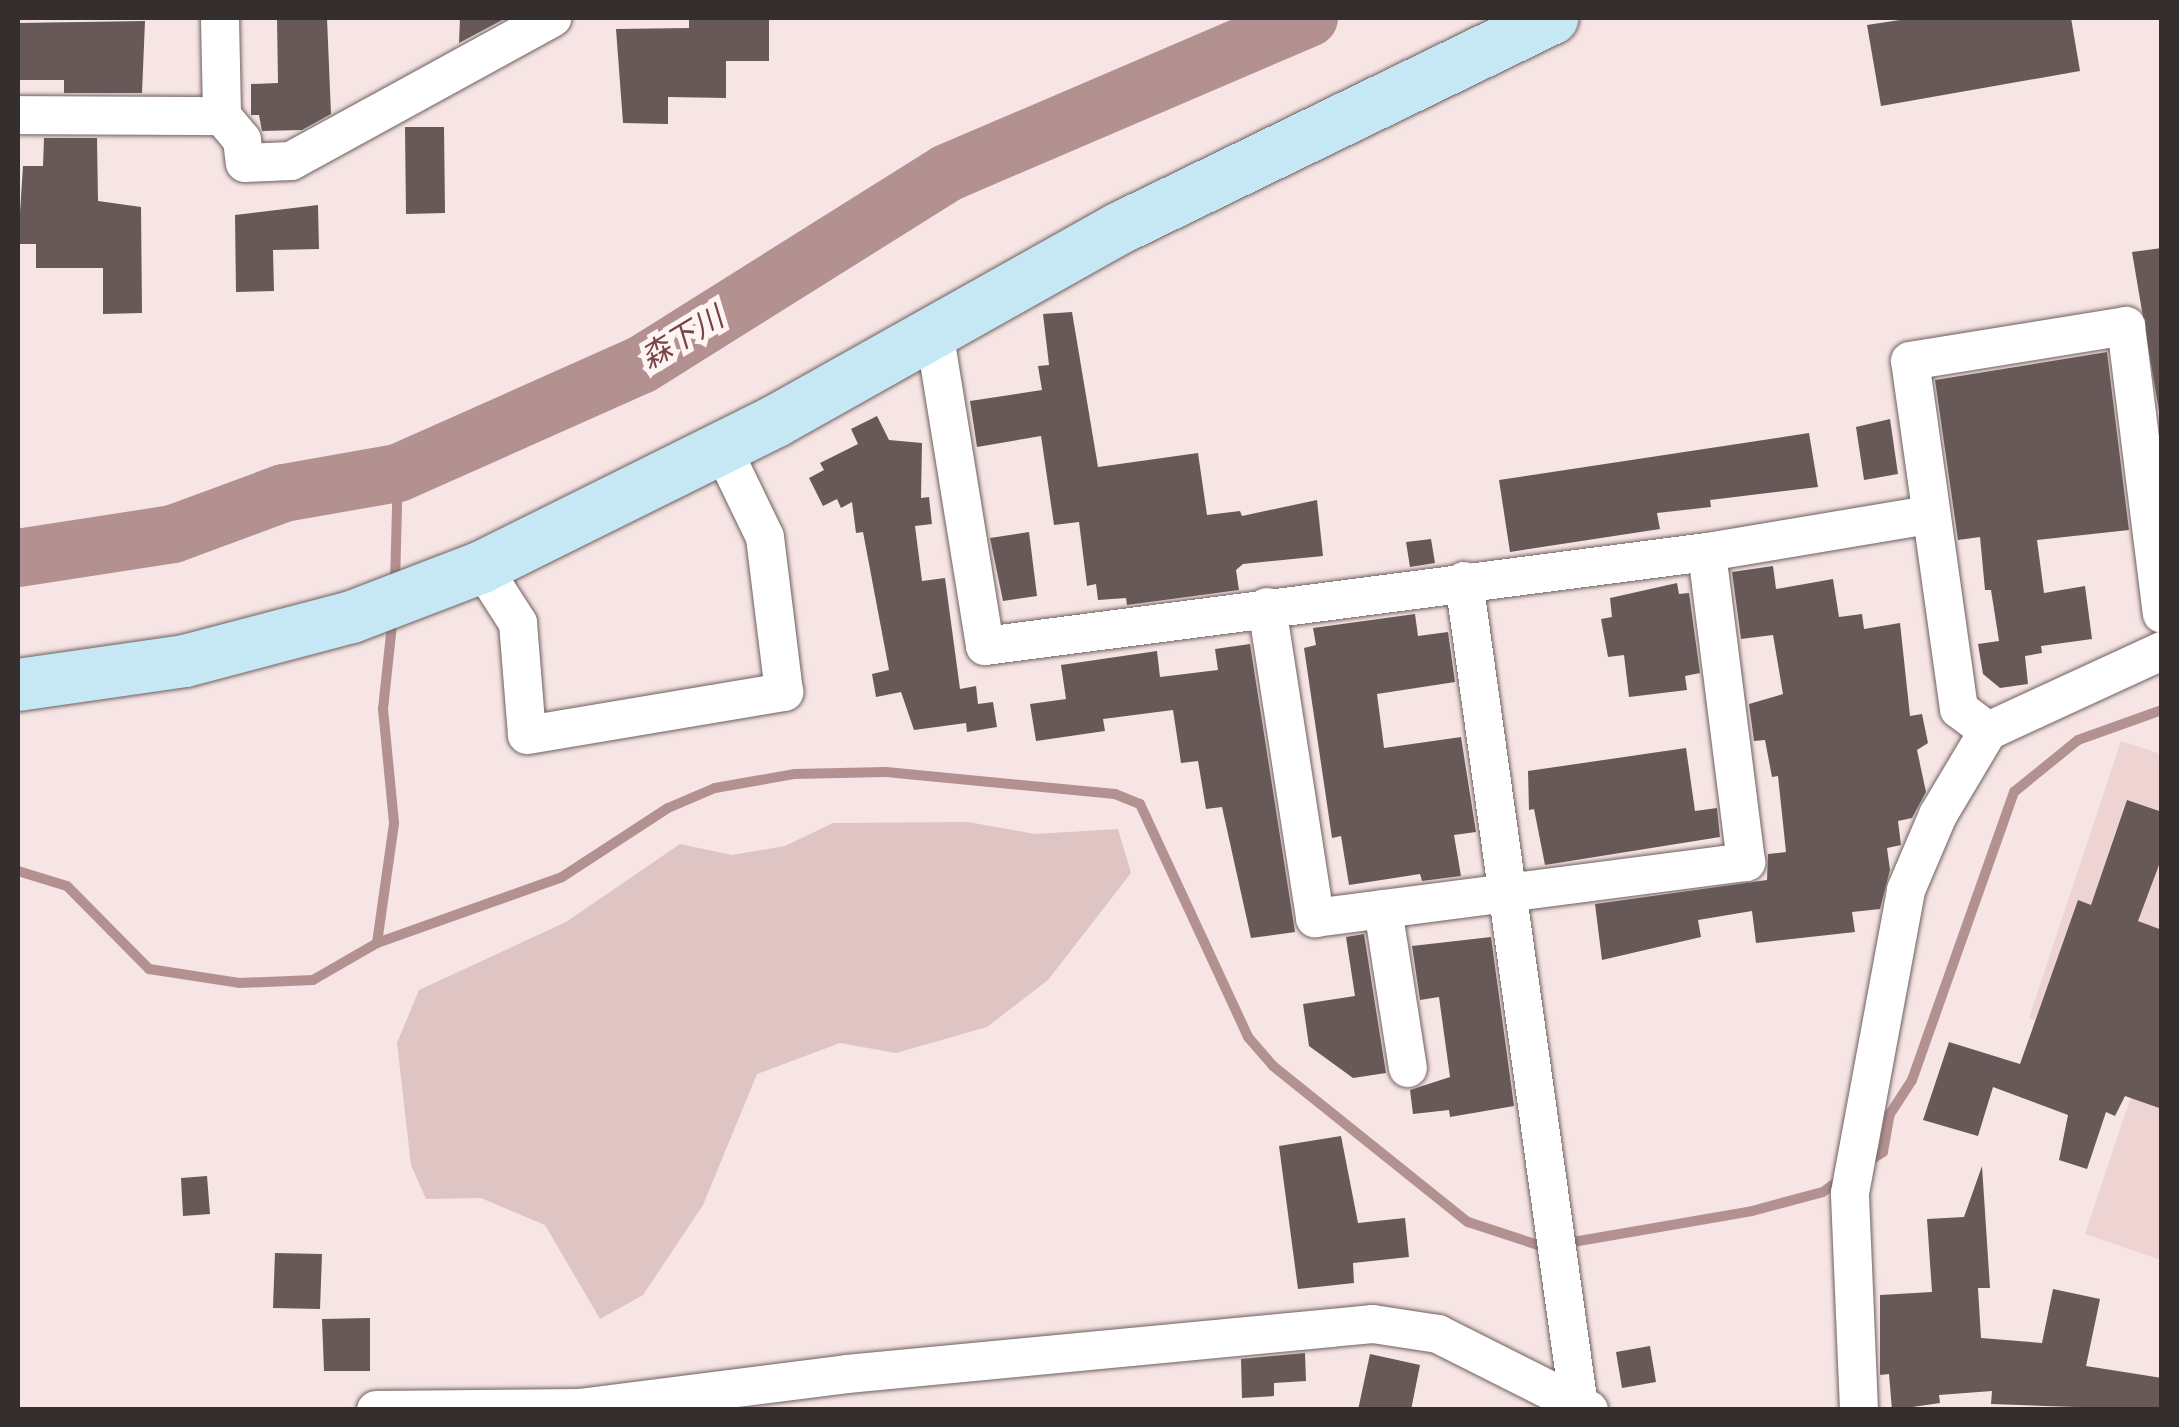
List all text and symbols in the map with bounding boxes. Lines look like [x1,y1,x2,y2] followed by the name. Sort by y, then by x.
[634,299,730,377] water label: 森下川

